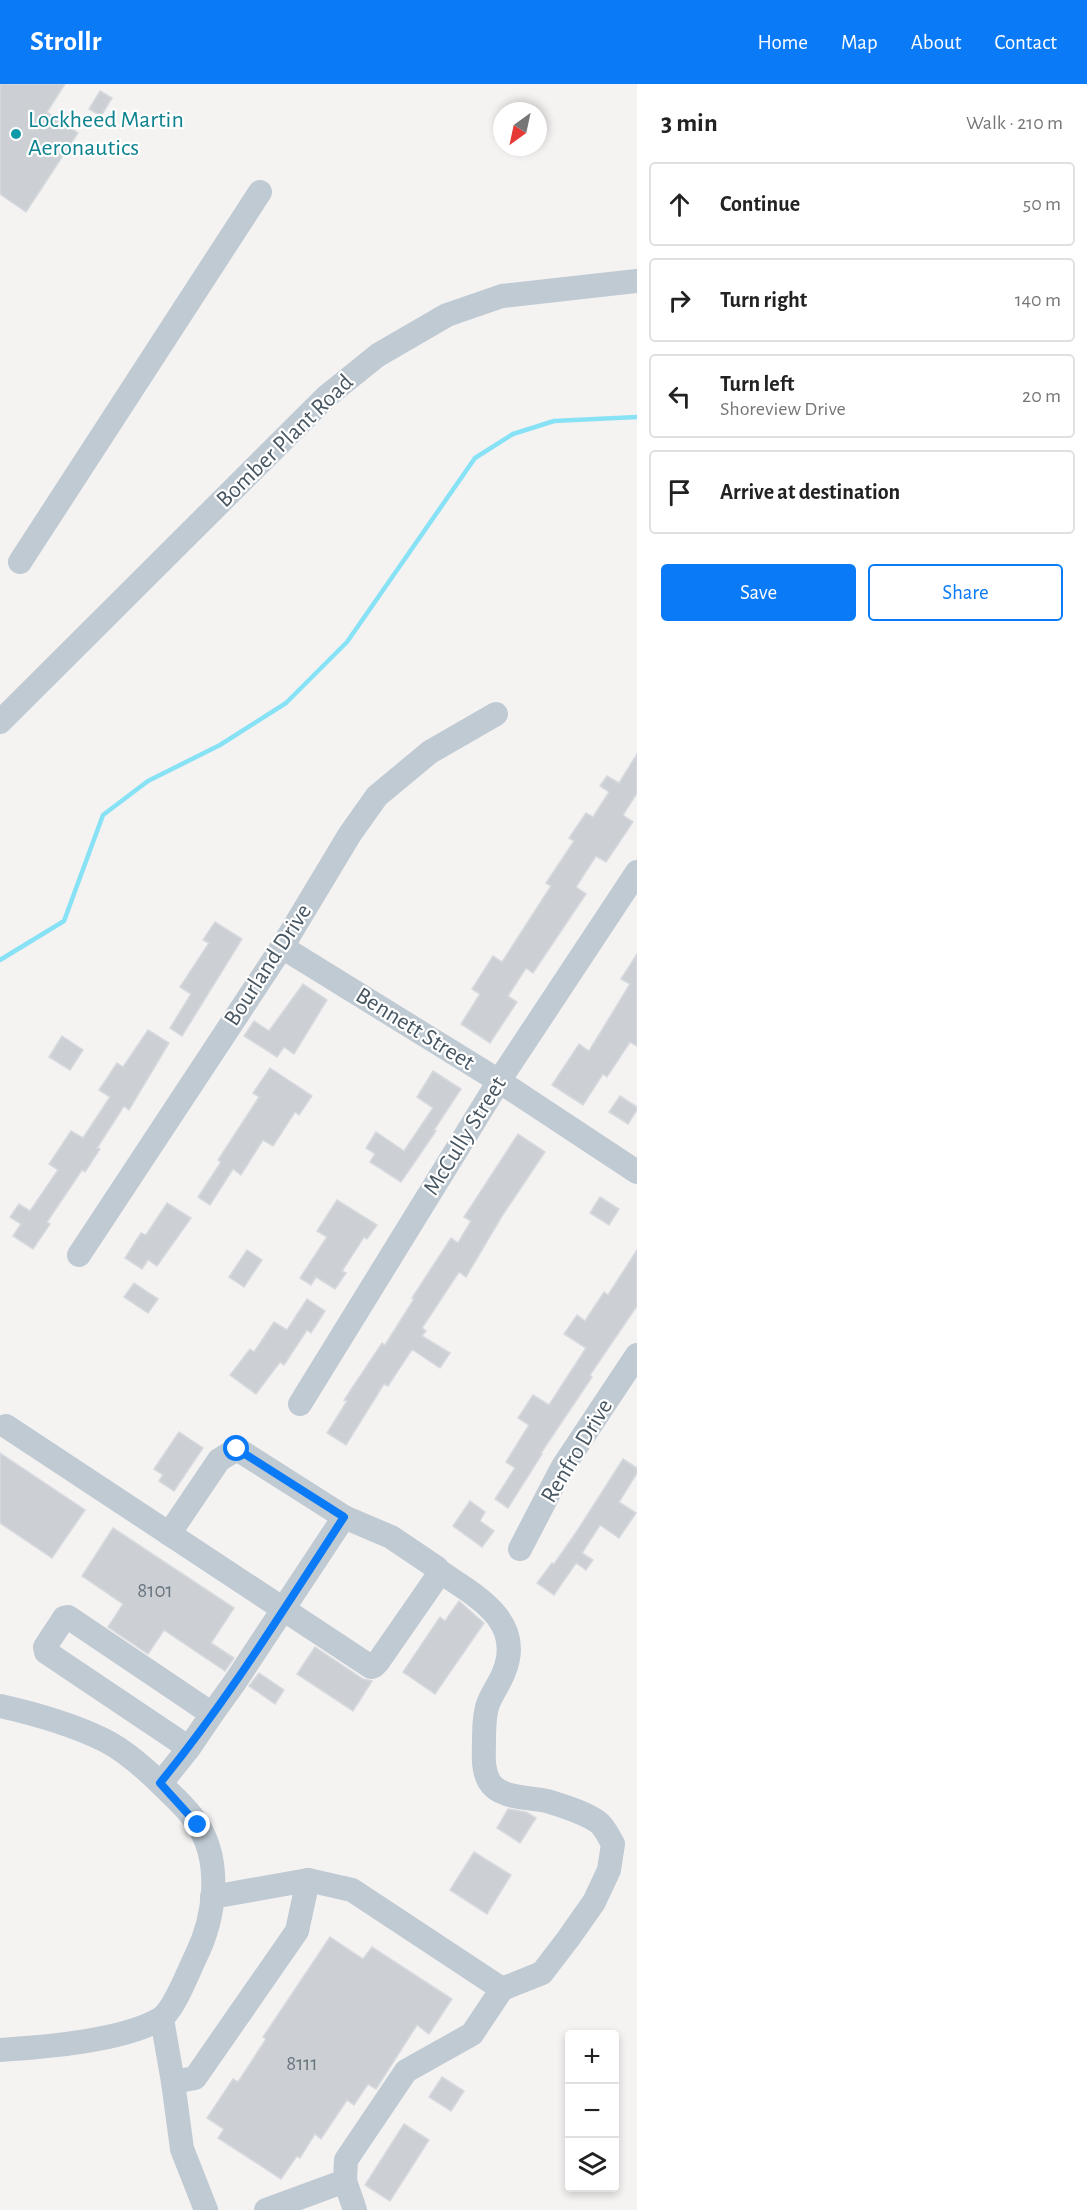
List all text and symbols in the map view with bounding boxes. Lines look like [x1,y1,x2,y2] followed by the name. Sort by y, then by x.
[30,28,101,56] text: Strollr
[757,32,808,53] text: Home
[841,32,878,53] text: Map
[911,32,961,53] text: About
[994,32,1057,53] text: Contact
[493,102,547,156] north arrow
[28,108,184,160] place label: Lockheed Martin Aeronautics
[661,110,718,136] text: 3 min
[966,113,1063,133] text: Walk · 210 m
[9,127,23,141] marker: Lockheed Martin Aeronautics
[663,188,696,221] icon: ahead
[720,193,800,215] text: Continue
[1023,194,1061,214] text: 50 m
[663,284,696,317] icon: right
[720,289,807,311] text: Turn right
[1015,290,1061,310] text: 140 m
[212,370,358,512] street label: Bomber Plant Road
[720,373,794,395] text: Turn left
[663,380,696,413] icon: left
[1022,386,1061,406] text: 20 m
[720,399,846,419] text: Shoreview Drive
[663,476,696,509] icon: arrive
[720,481,900,503] text: Arrive at destination
[661,564,856,621] button: Save
[868,564,1063,621] button: Share
[220,900,316,1030] street label: Bourland Drive
[351,983,479,1075] street label: Bennett Street
[419,1072,511,1199] street label: McCully Street
[537,1395,617,1507] street label: Renfro Drive
[223,1435,249,1461] route start
[137,1580,173,1601] house number: 8101
[184,1811,210,1837] route end
[565,2030,619,2192] map controls
[565,2030,619,2084] button: +
[286,2053,318,2074] house number: 8111
[565,2084,619,2138] button: −
[565,2138,619,2192] button: layers

